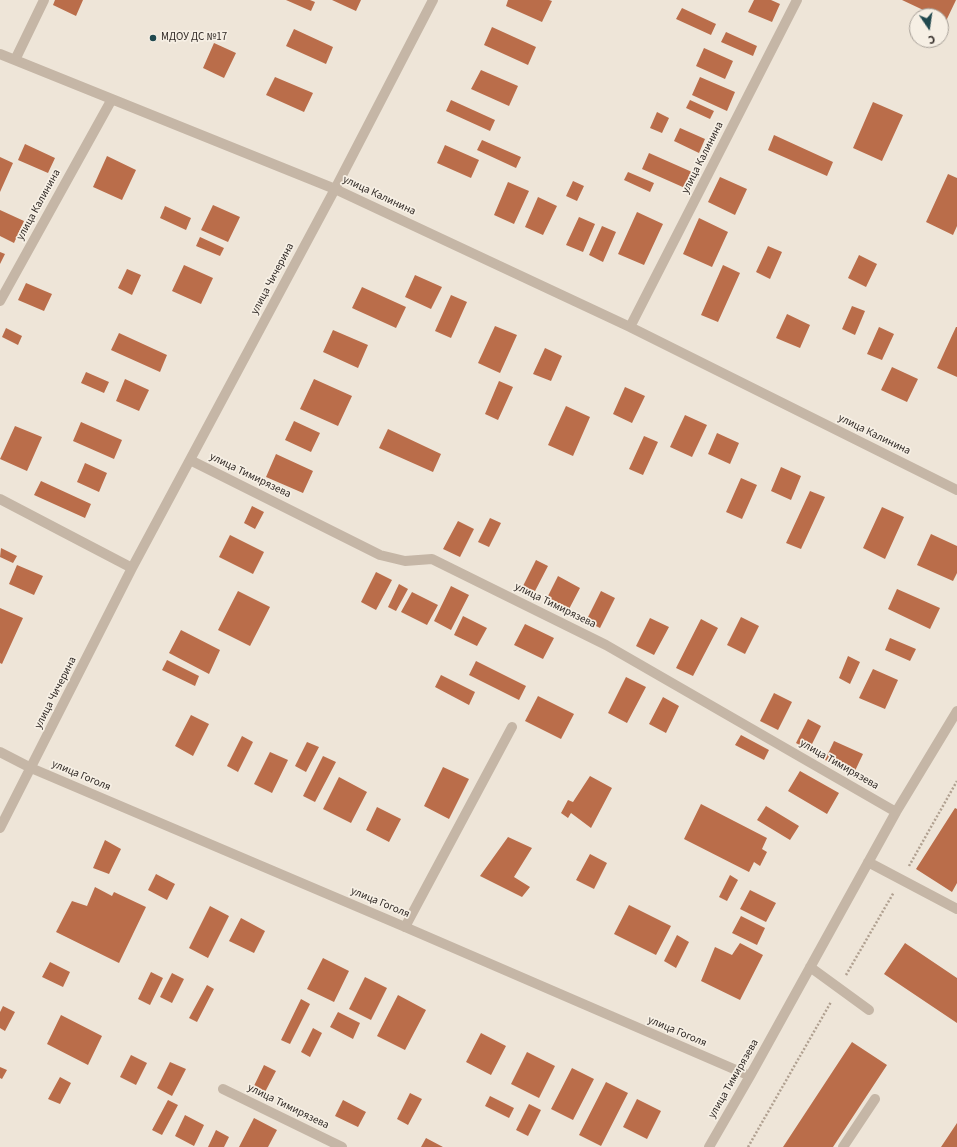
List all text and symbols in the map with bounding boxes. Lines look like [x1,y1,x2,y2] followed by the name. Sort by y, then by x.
[909,8,949,48] north arrow
[161,31,227,45] place label: МДОУ ДС №17
[927,31,936,47] text: С
[148,33,158,43] marker: МДОУ ДС №17
[679,120,727,196] street label: улица Калинина
[14,167,64,243] street label: улица Калинина
[340,173,418,219] street label: улица Калинина
[249,241,297,317] street label: улица Чичерина
[836,412,912,458] street label: улица Калинина
[207,451,293,501] street label: улица Тимирязева
[512,581,598,631] street label: улица Тимирязева
[32,655,80,731] street label: улица Чичерина
[797,737,881,793] street label: улица Тимирязева
[50,758,112,794] street label: улица Гоголя
[349,885,411,921] street label: улица Гоголя
[646,1014,708,1050] street label: улица Гоголя
[706,1037,762,1121] street label: улица Тимирязева
[245,1082,331,1132] street label: улица Тимирязева

